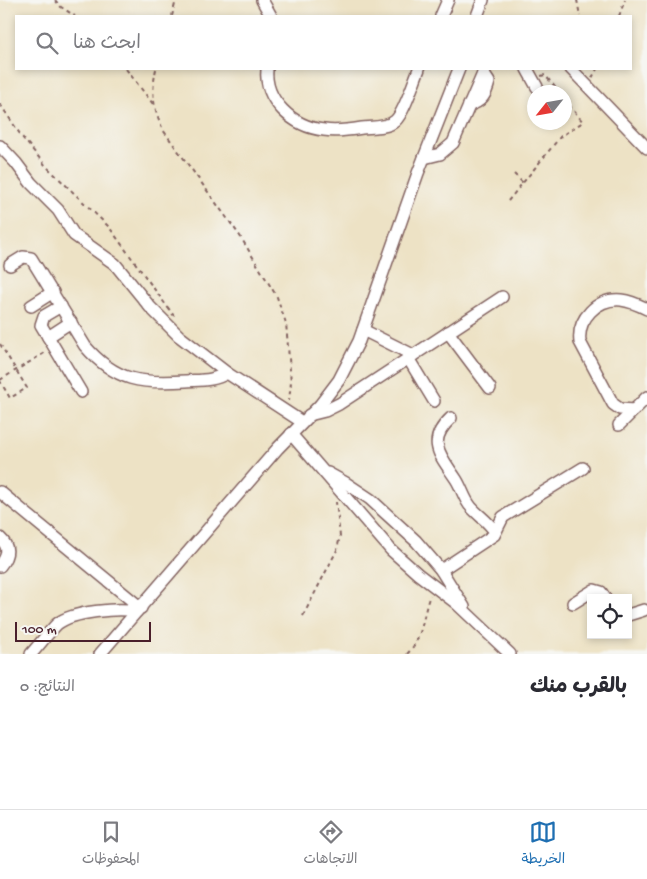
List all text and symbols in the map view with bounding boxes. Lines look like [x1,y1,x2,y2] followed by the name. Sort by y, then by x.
[15,15,632,70] search box
[33,29,61,57] icon: search
[73,33,141,56] text: ابحث هنا
[527,85,572,130] north arrow
[587,594,632,639] map controls
[587,594,632,639] button: locate
[15,619,151,642] scale bar
[22,622,57,639] text: 100 m
[530,676,627,701] text: بالقرب منك
[20,679,75,698] text: النتائج: 0
[82,818,140,871] tab: المحفوظات
[303,818,358,871] tab: الاتجاهات
[521,818,565,871] tab: الخريطة

